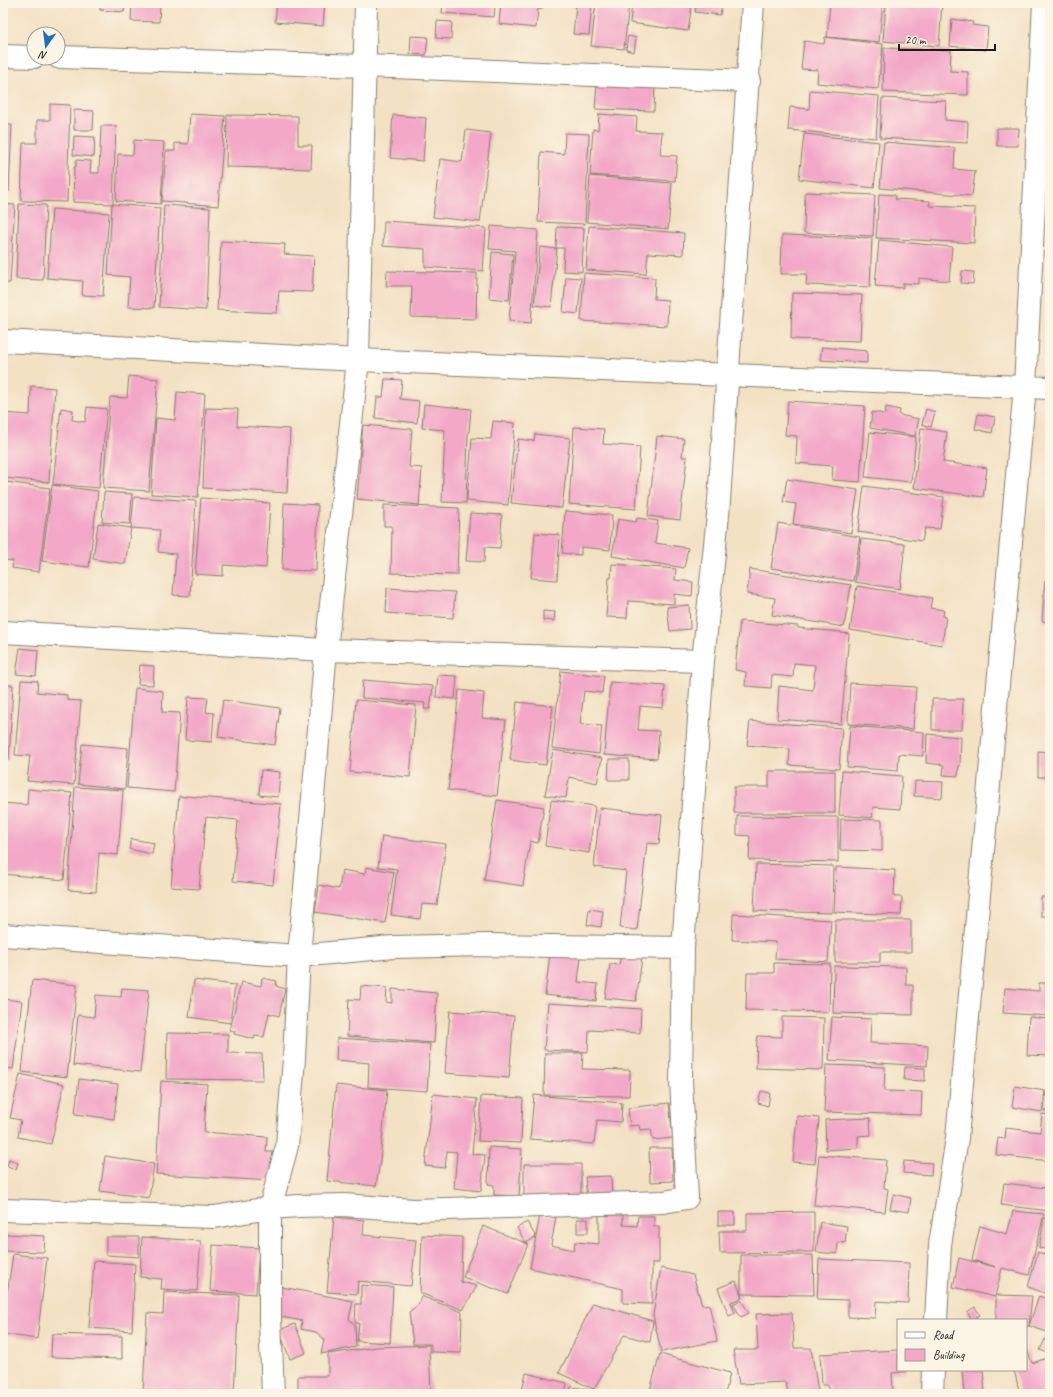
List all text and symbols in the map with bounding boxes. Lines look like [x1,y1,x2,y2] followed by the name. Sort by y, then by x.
[26,26,66,66] north arrow
[899,26,995,52] scale bar
[905,32,927,48] text: 20 m
[36,48,49,63] text: N
[897,1319,1027,1371] legend
[933,1327,955,1343] text: Road
[933,1347,965,1363] text: Building

